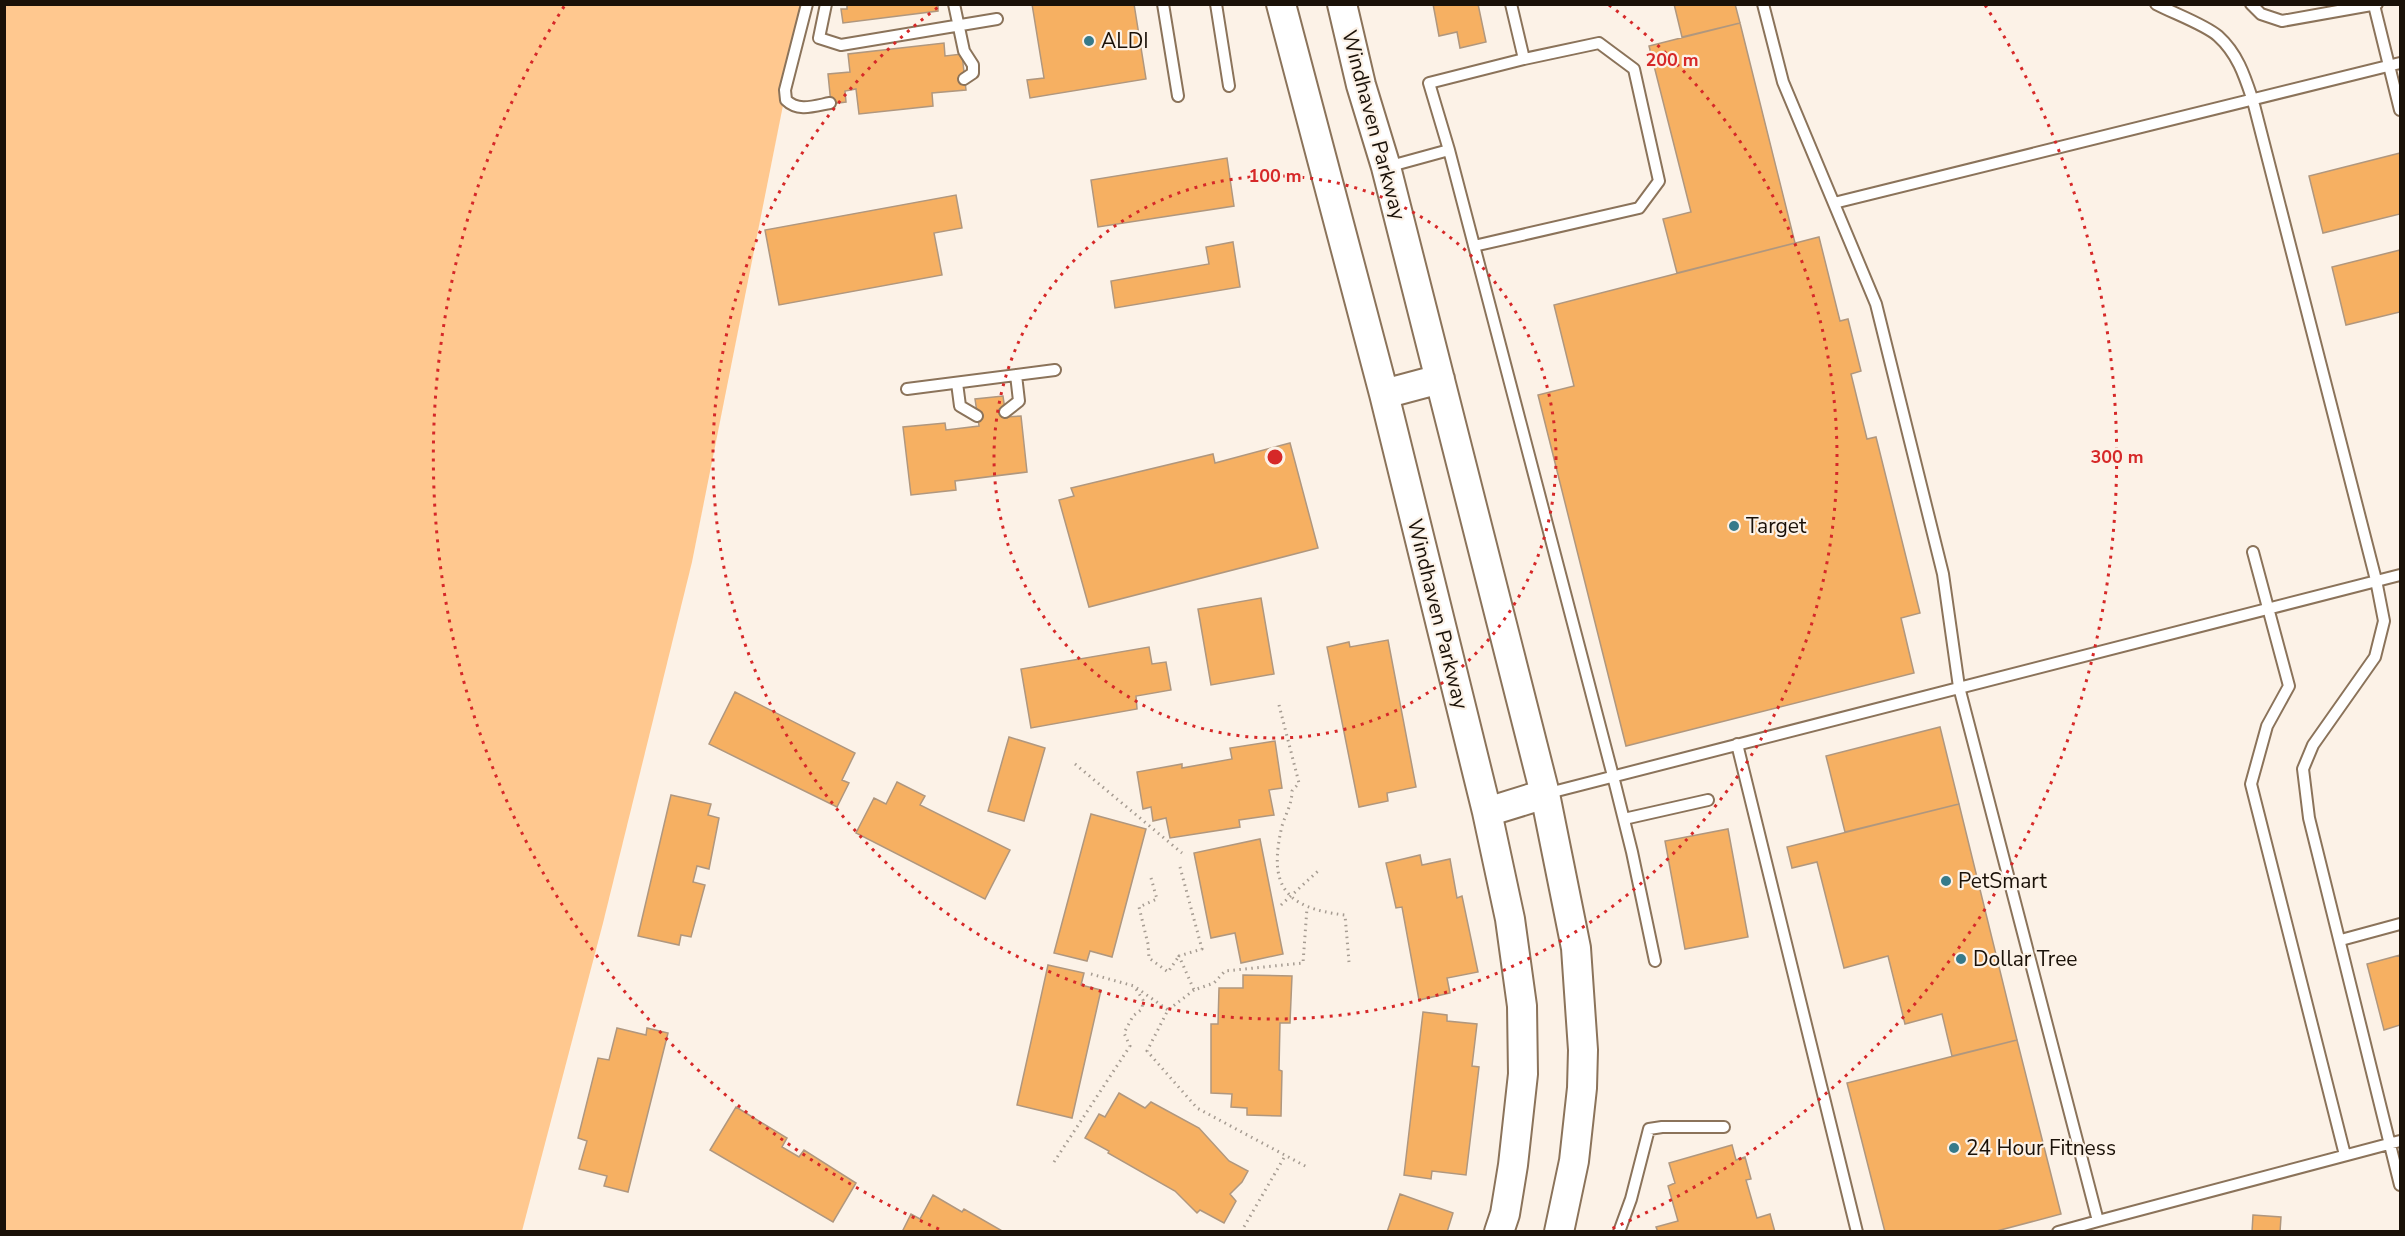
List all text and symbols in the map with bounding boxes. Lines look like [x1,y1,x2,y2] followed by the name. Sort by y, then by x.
[1101,27,1149,55] place label: ALDI
[1335,27,1413,223] street label: Windhaven Parkway
[1082,34,1096,48] marker: ALDI
[1645,48,1699,72] text: 200 m
[1248,164,1302,188] text: 100 m
[2090,445,2144,469] text: 300 m
[1265,447,1285,467] centre of rings
[1746,512,1807,540] place label: Target
[1401,516,1475,712] street label: Windhaven Parkway
[1727,519,1741,533] marker: Target
[1958,867,2047,895] place label: PetSmart
[1939,874,1953,888] marker: PetSmart
[1973,945,2078,973] place label: Dollar Tree
[1954,952,1968,966] marker: Dollar Tree
[1966,1134,2116,1162] place label: 24 Hour Fitness
[1947,1141,1961,1155] marker: 24 Hour Fitness

